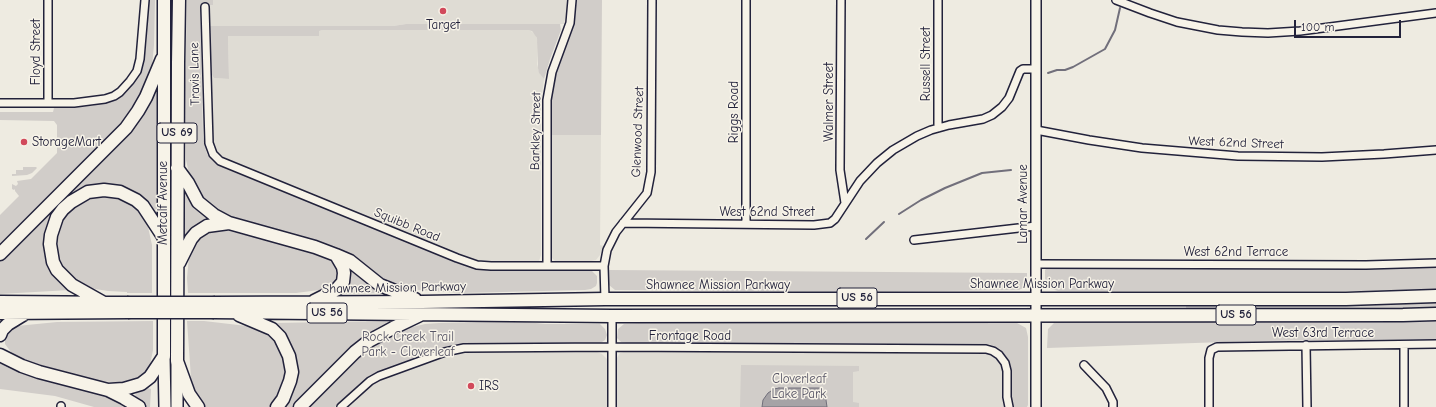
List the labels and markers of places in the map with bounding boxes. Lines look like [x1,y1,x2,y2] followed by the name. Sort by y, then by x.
[438,6,448,16] marker: Target
[426,17,460,33] place label: Target
[32,134,101,150] place label: StorageMart
[19,137,29,147] marker: StorageMart
[479,378,499,394] place label: IRS
[466,381,476,391] marker: IRS

